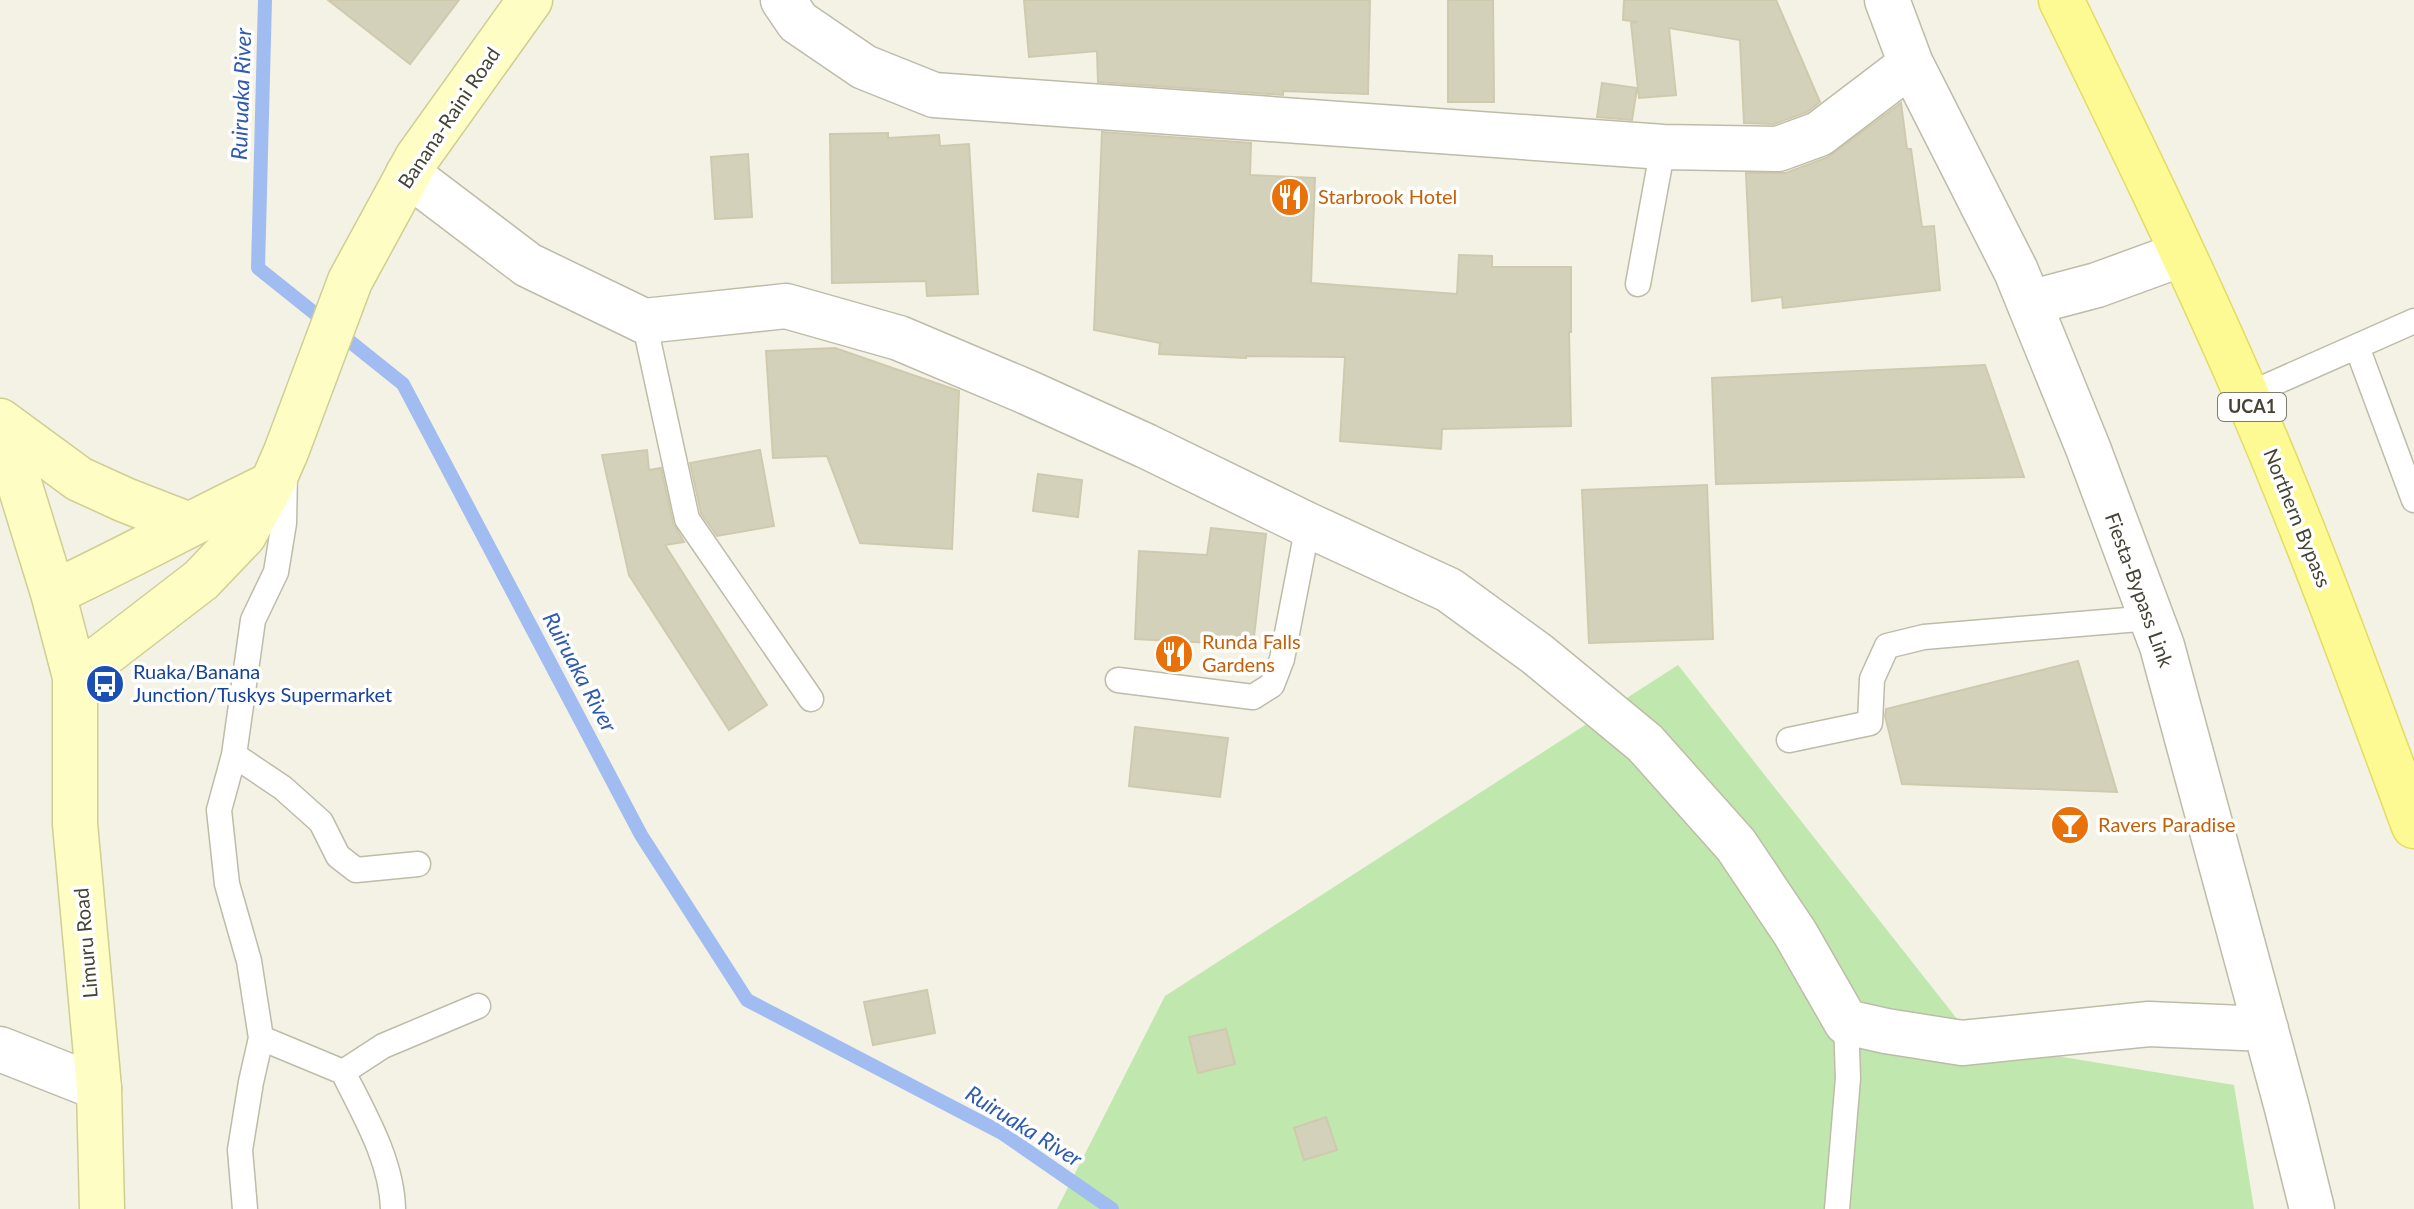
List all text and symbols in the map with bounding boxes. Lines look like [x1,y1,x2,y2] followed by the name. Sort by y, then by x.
[225,27,256,160] water label: Ruiruaka River
[392,42,504,193] street label: Banana-Raini Road
[1269,176,1311,218] restaurant icon: Starbrook Hotel
[1318,184,1457,208] place label: Starbrook Hotel
[2218,393,2286,421] road number: UCA1
[2259,445,2337,591] street label: Northern Bypass
[2101,509,2179,671] street label: Fiesta-Bypass Link
[538,607,624,737] water label: Ruiruaka River
[1202,629,1301,676] place label: Runda Falls Gardens
[1153,633,1195,675] restaurant icon: Runda Falls Gardens
[133,659,392,706] place label: Ruaka/Banana Junction/Tuskys Supermarket
[84,663,126,705] bus stop icon: Ruaka/Banana Junction/Tuskys Supermarket
[2049,804,2091,846] bar icon: Ravers Paradise
[2098,812,2236,836] place label: Ravers Paradise
[68,887,102,999] street label: Limuru Road
[961,1079,1088,1172] water label: Ruiruaka River

